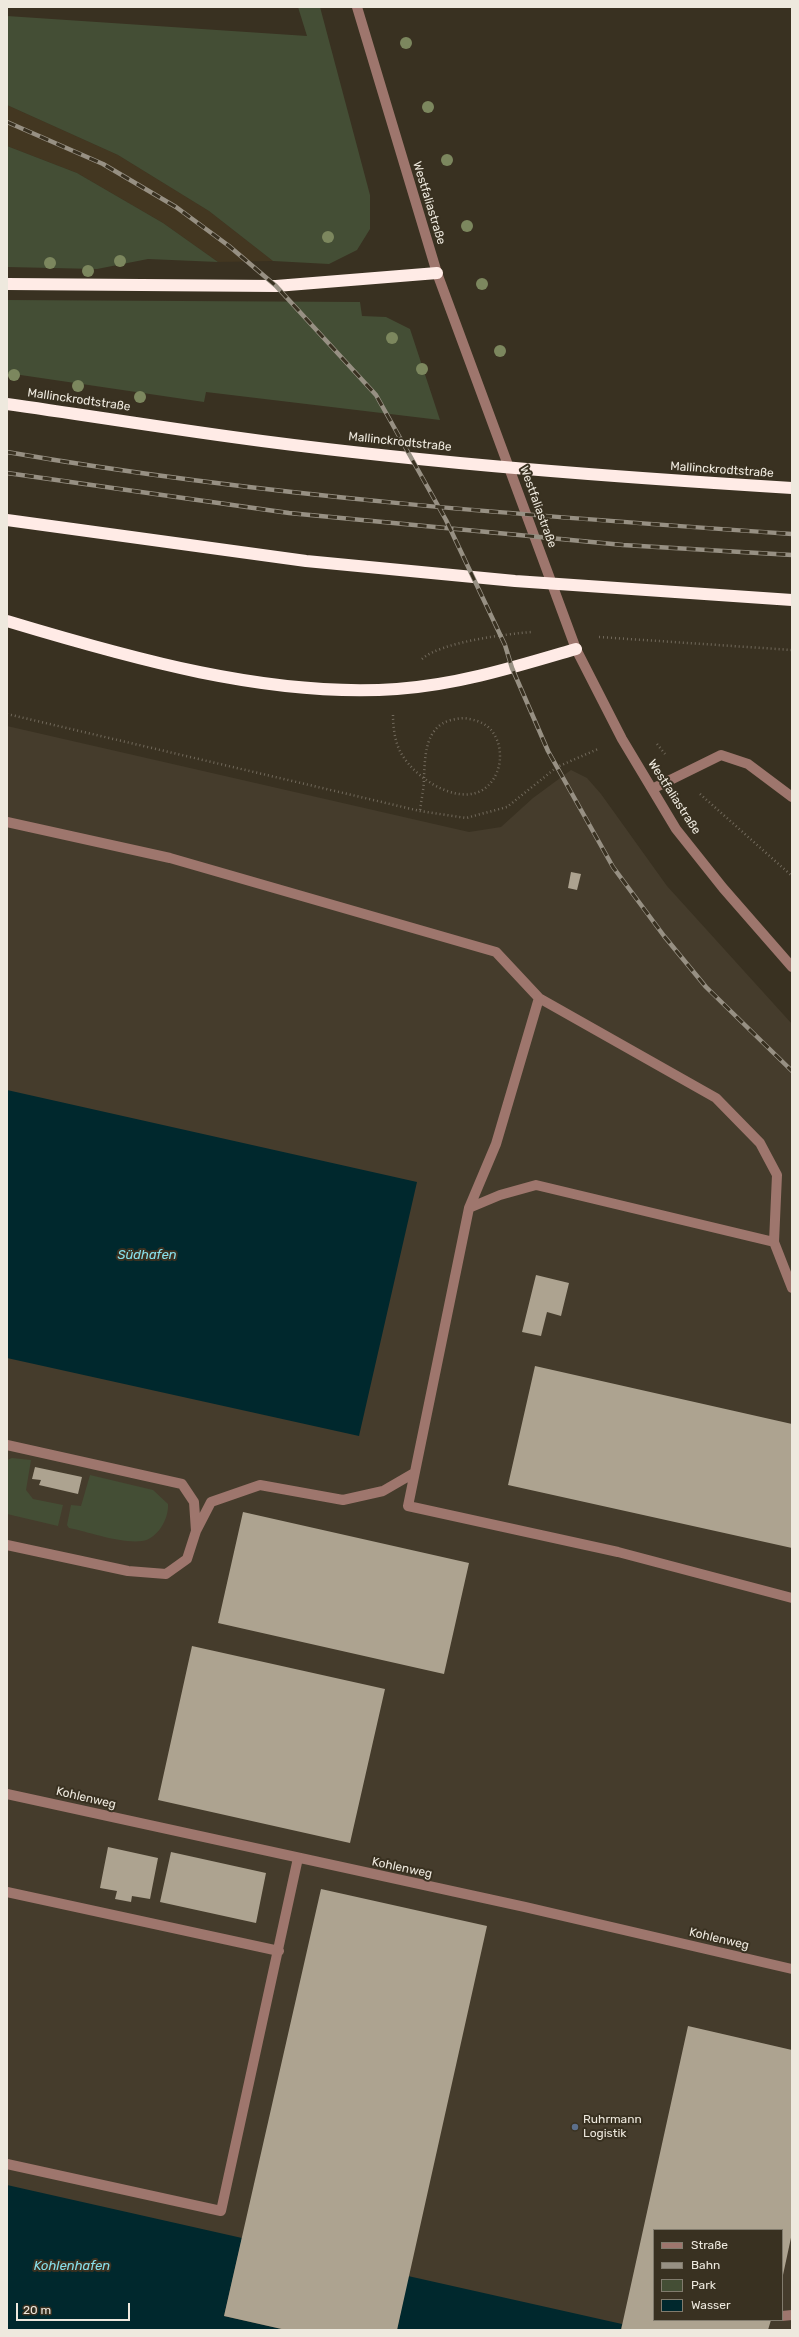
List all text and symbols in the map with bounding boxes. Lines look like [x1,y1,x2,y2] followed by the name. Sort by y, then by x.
[410,160,448,246] street label: Westfaliastraße
[27,386,131,414] street label: Mallinckrodtstraße
[348,429,452,455] street label: Mallinckrodtstraße
[670,459,774,481] street label: Mallinckrodtstraße
[516,464,560,550] street label: Westfaliastraße
[644,757,704,837] street label: Westfaliastraße
[117,1247,177,1263] water label: Südhafen
[55,1784,117,1812] street label: Kohlenweg
[371,1855,433,1881] street label: Kohlenweg
[688,1925,750,1953] street label: Kohlenweg
[583,2113,642,2141] place label: Ruhrmann Logistik
[570,2122,580,2132] marker: Ruhrmann Logistik
[653,2229,783,2321] legend
[691,2238,728,2252] text: Straße
[34,2258,110,2274] water label: Kohlenhafen
[691,2258,720,2272] text: Bahn
[691,2278,716,2292] text: Park
[18,2295,132,2321] scale bar
[691,2298,731,2312] text: Wasser
[23,2303,51,2317] text: 20 m

